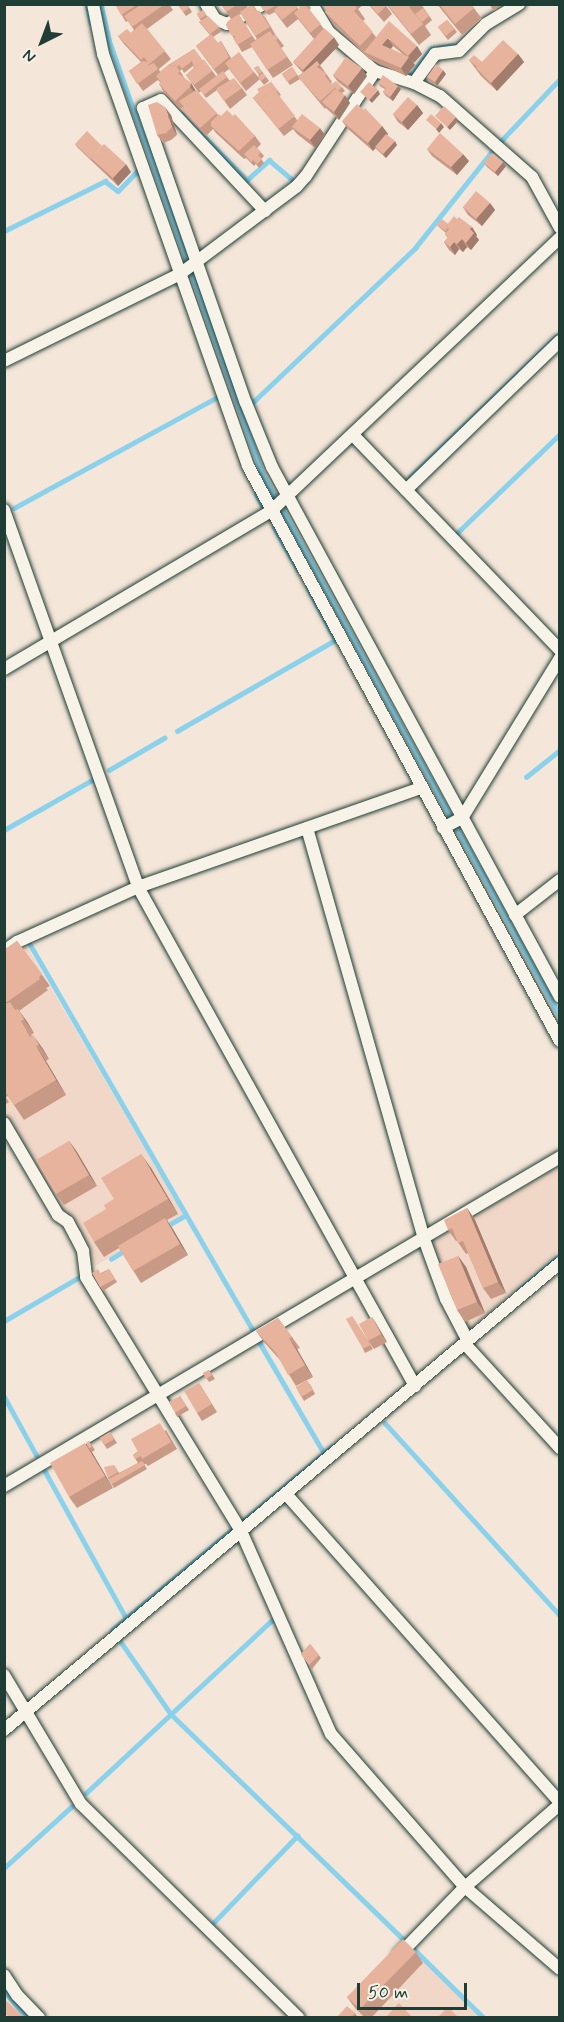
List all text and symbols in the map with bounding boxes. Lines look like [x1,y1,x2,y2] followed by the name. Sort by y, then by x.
[12,12,72,72] north arrow
[19,44,41,67] text: N
[360,1971,470,2009] scale bar
[368,1981,408,2005] text: 50 m

